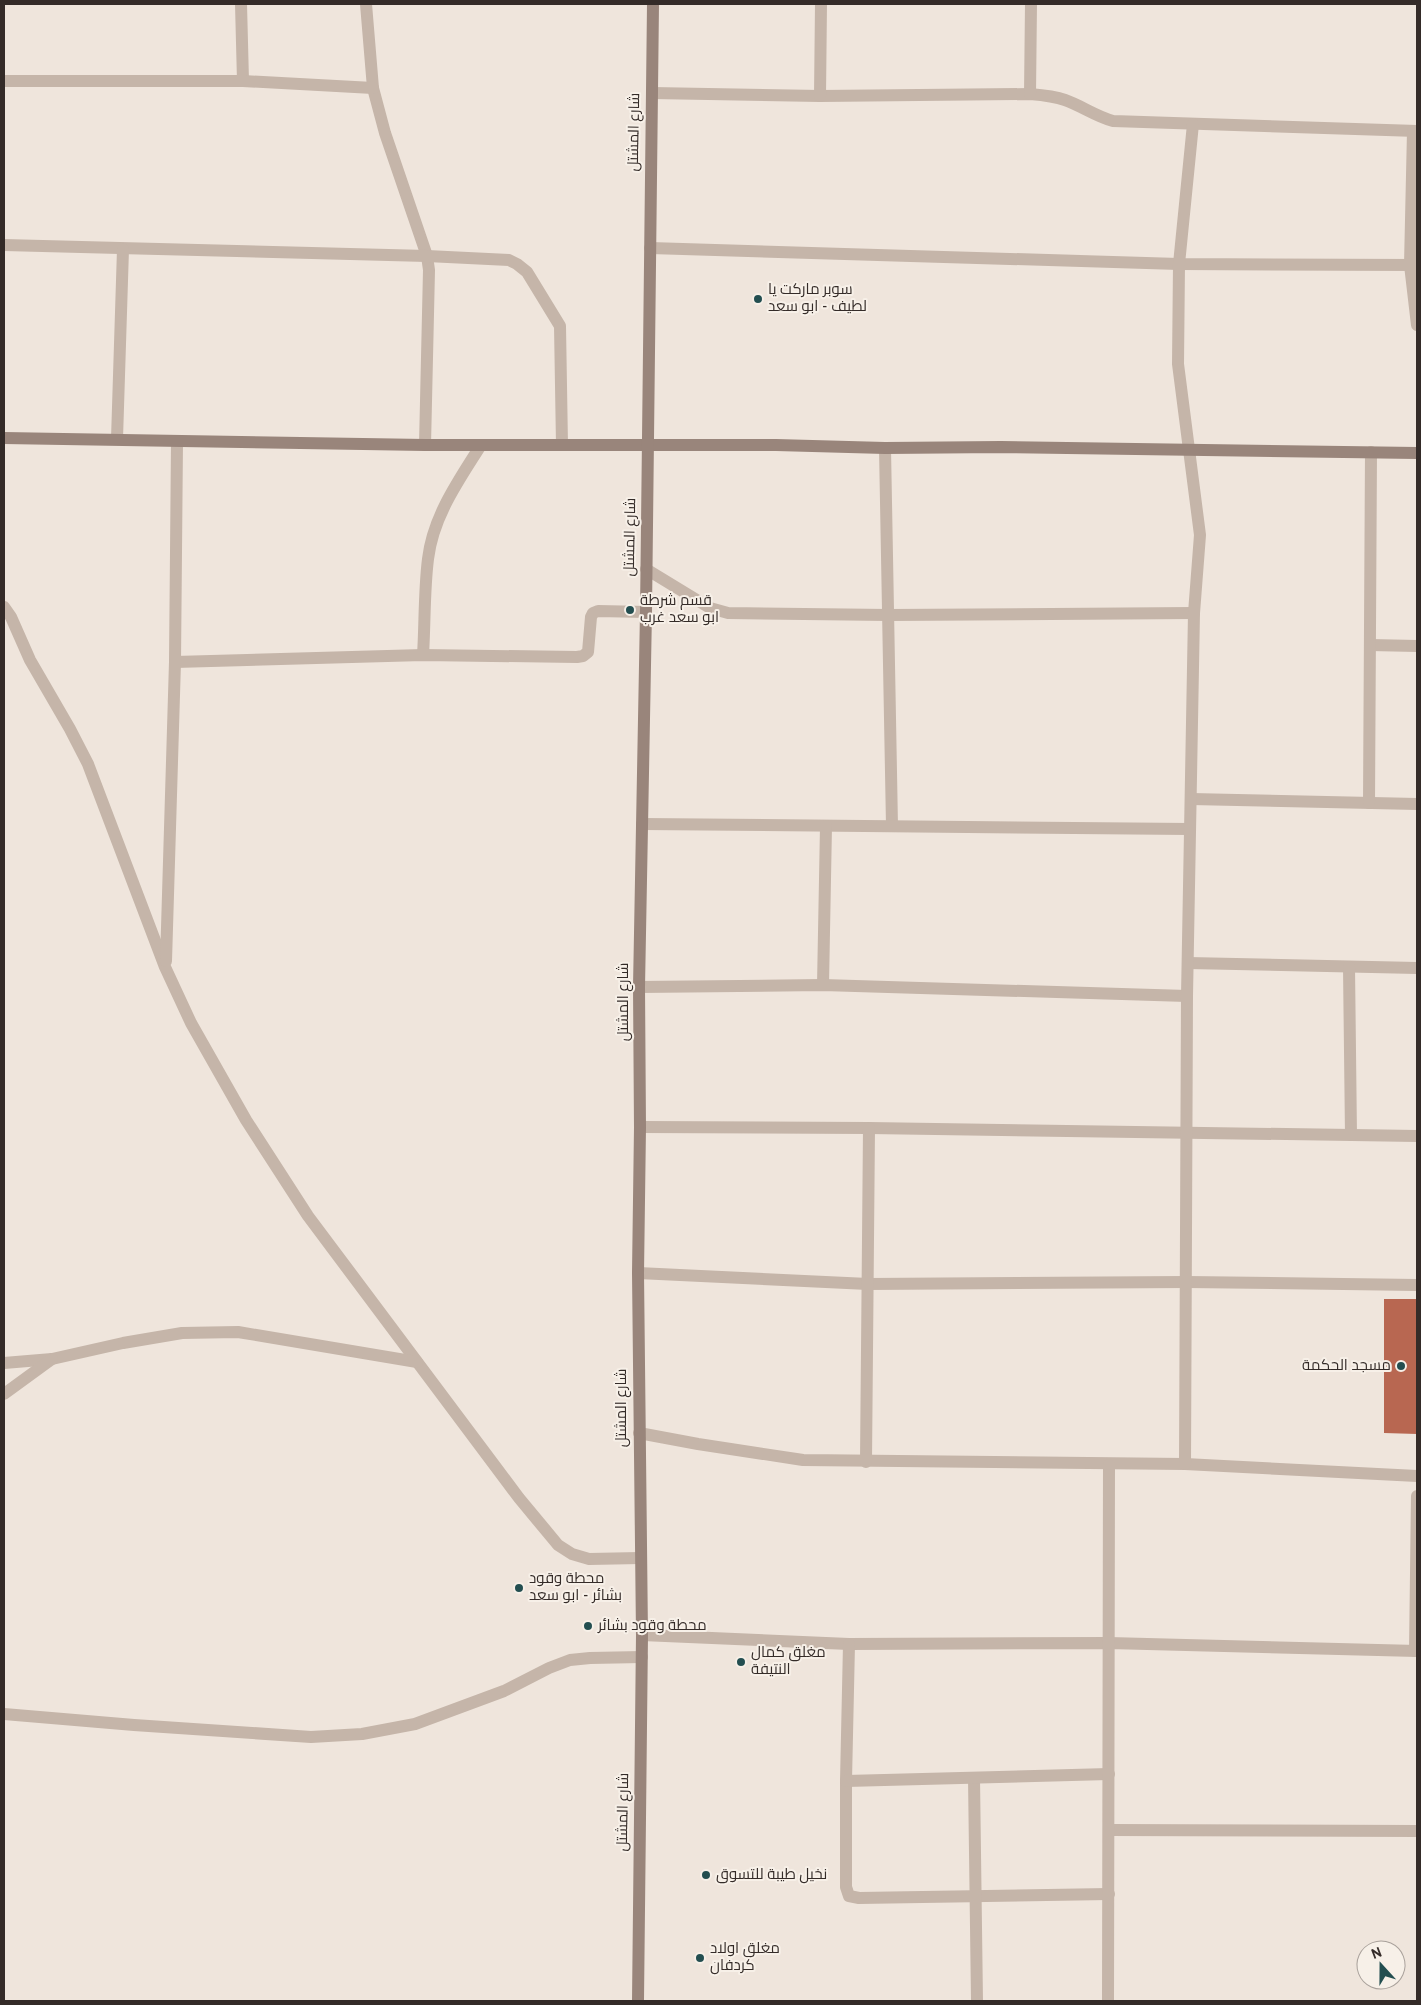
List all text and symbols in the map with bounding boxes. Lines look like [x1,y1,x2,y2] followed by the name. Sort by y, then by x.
[625,93,645,171] street label: شارع المشتل
[768,281,867,317] place label: سوبر ماركت يا لطيف - ابو سعد
[752,293,764,305] marker: سوبر ماركت يا لطيف - ابو سعد
[621,498,641,576] street label: شارع المشتل
[640,592,719,628] place label: قسم شرطة ابو سعد غرب
[624,604,636,616] marker: قسم شرطة ابو سعد غرب
[615,963,634,1041] street label: شارع المشتل
[1302,1357,1391,1376] place label: مسجد الحكمة
[1395,1360,1407,1372] marker: مسجد الحكمة
[613,1369,632,1447] street label: شارع المشتل
[529,1570,622,1606] place label: محطة وقود بشائر - ابو سعد
[513,1582,525,1594] marker: محطة وقود بشائر - ابو سعد
[597,1617,707,1636] place label: محطة وقود بشائر
[582,1620,594,1632] marker: محطة وقود بشائر
[751,1644,826,1680] place label: مغلق كمال النتيفة
[735,1656,747,1668] marker: مغلق كمال النتيفة
[614,1773,634,1851] street label: شارع المشتل
[716,1866,827,1885] place label: نخيل طيبة للتسوق
[700,1869,712,1881] marker: نخيل طيبة للتسوق
[710,1940,780,1976] place label: مغلق اولاد كردفان
[1356,1940,1406,1990] north arrow
[1369,1945,1385,1964] text: N
[694,1952,706,1964] marker: مغلق اولاد كردفان

